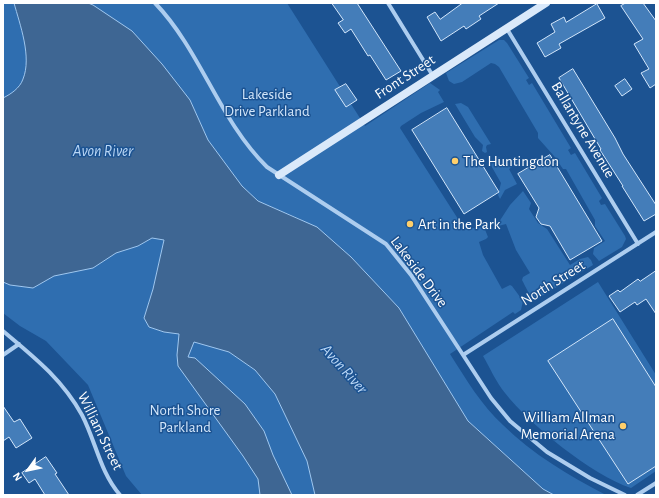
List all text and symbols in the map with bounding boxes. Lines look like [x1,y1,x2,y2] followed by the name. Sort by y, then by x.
[371,51,439,103] street label: Front Street
[547,79,619,181] street label: Ballantyne Avenue
[224,85,310,120] park label: Lakeside Drive Parkland
[73,141,133,161] water label: Avon River
[463,152,559,170] place label: The Huntingdon
[450,156,460,166] marker: The Huntingdon
[418,215,500,233] place label: Art in the Park
[405,219,415,229] marker: Art in the Park
[386,233,452,311] street label: Lakeside Drive
[518,256,588,310] street label: North Street
[317,340,371,398] water label: Avon River
[73,389,127,473] street label: William Street
[150,401,220,436] park label: North Shore Parkland
[521,408,615,443] place label: William Allman Memorial Arena
[618,421,628,431] marker: William Allman Memorial Arena
[8,450,48,490] north arrow
[11,471,24,483] text: N

